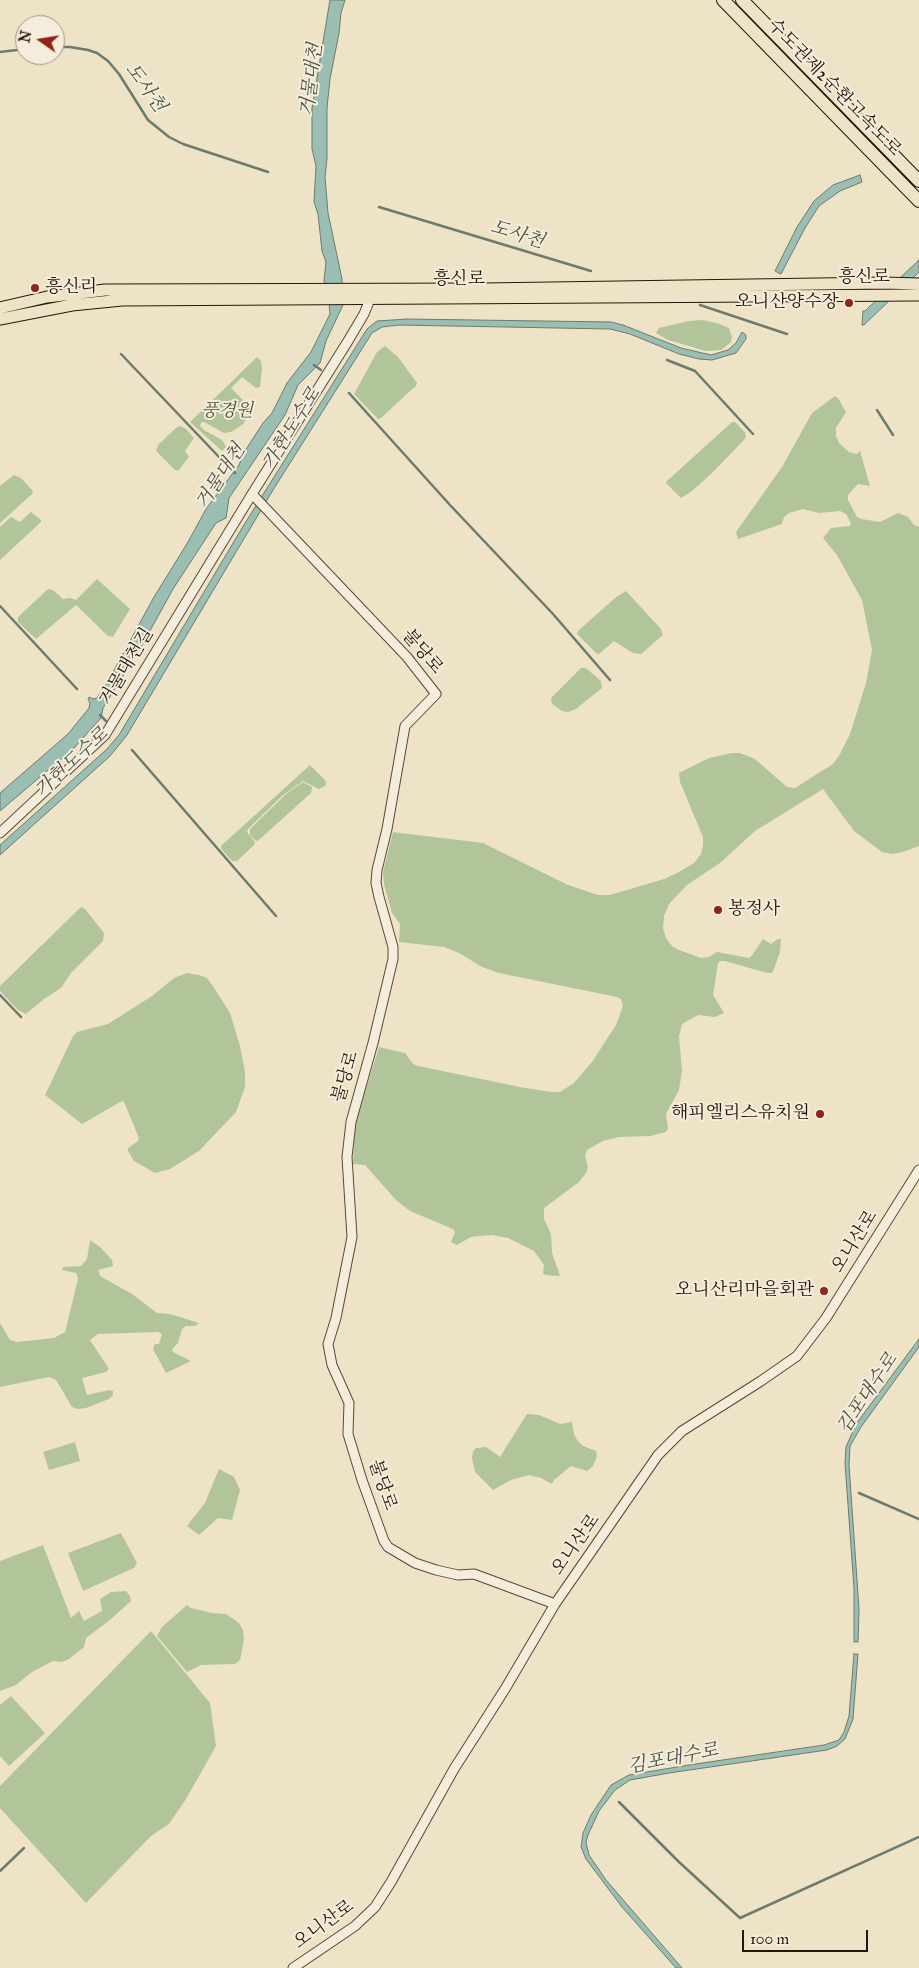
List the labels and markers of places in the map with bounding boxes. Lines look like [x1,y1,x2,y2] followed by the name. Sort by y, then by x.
[45,277,97,299] place label: 흥신리
[29,282,41,294] marker: 흥신리
[735,292,839,314] place label: 오니산양수장
[843,297,855,309] marker: 오니산양수장
[728,899,780,921] place label: 봉정사
[712,904,724,916] marker: 봉정사
[671,1103,810,1125] place label: 해피엘리스유치원
[814,1108,826,1120] marker: 해피엘리스유치원
[675,1280,814,1302] place label: 오니산리마을회관
[818,1285,830,1297] marker: 오니산리마을회관

